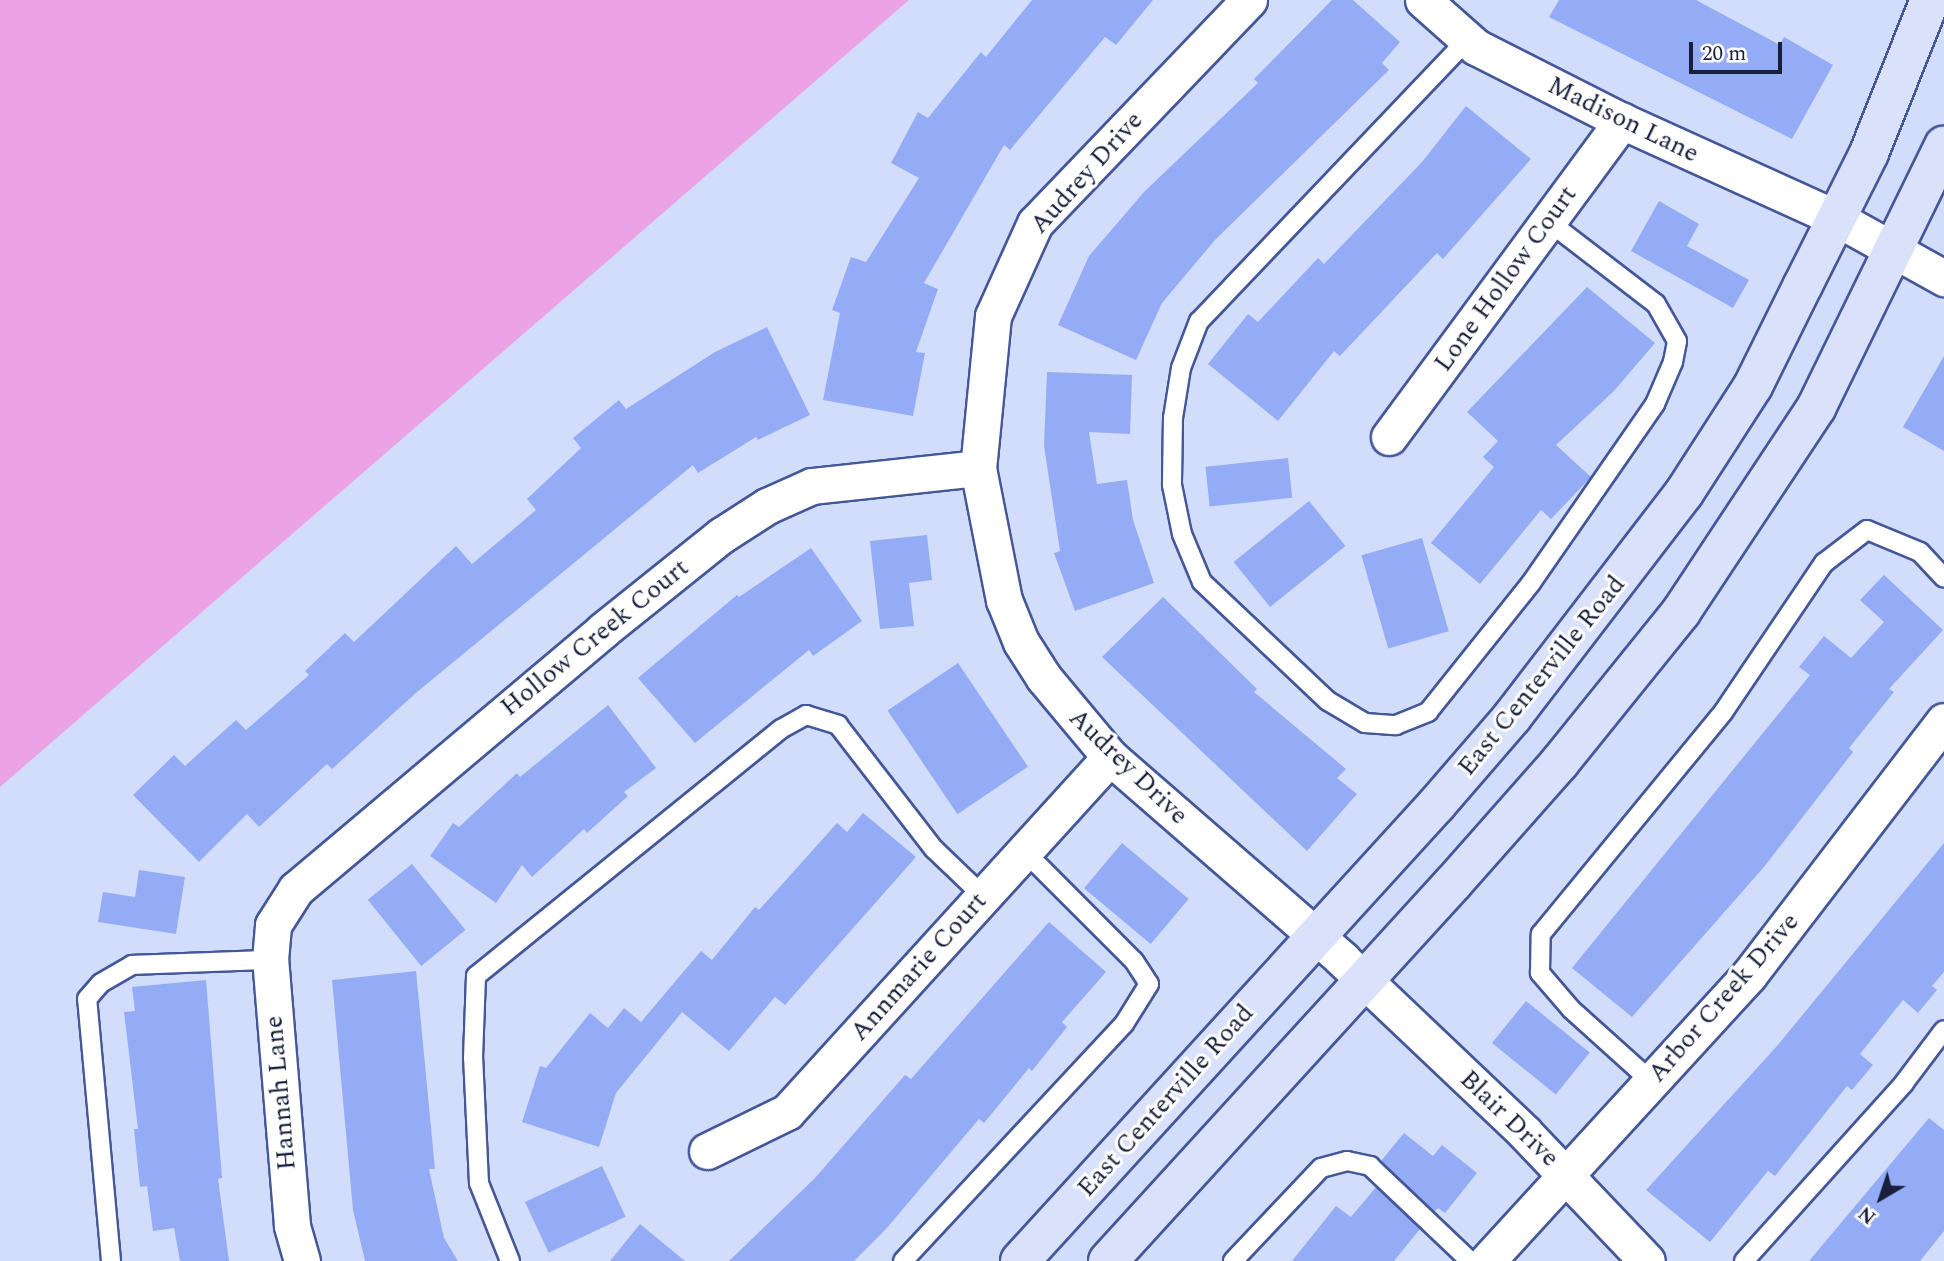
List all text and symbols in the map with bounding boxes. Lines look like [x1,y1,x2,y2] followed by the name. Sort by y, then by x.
[1692,28,1785,72] scale bar
[1702,38,1746,70] text: 20 m
[1542,70,1704,170] street label: Madison Lane
[1024,105,1150,241] street label: Audrey Drive
[1428,180,1584,378] street label: Lone Hollow Court
[495,553,695,723] street label: Hollow Creek Court
[1452,570,1632,782] street label: East Centerville Road
[1062,702,1194,832] street label: Audrey Drive
[844,886,994,1048] street label: Annmarie Court
[1642,907,1806,1089] street label: Arbor Creek Drive
[1071,998,1261,1204] street label: East Centerville Road
[259,1014,303,1172] street label: Hannah Lane
[1453,1064,1565,1174] street label: Blair Drive
[1846,1163,1916,1233] north arrow
[1852,1199,1883,1231] text: N

